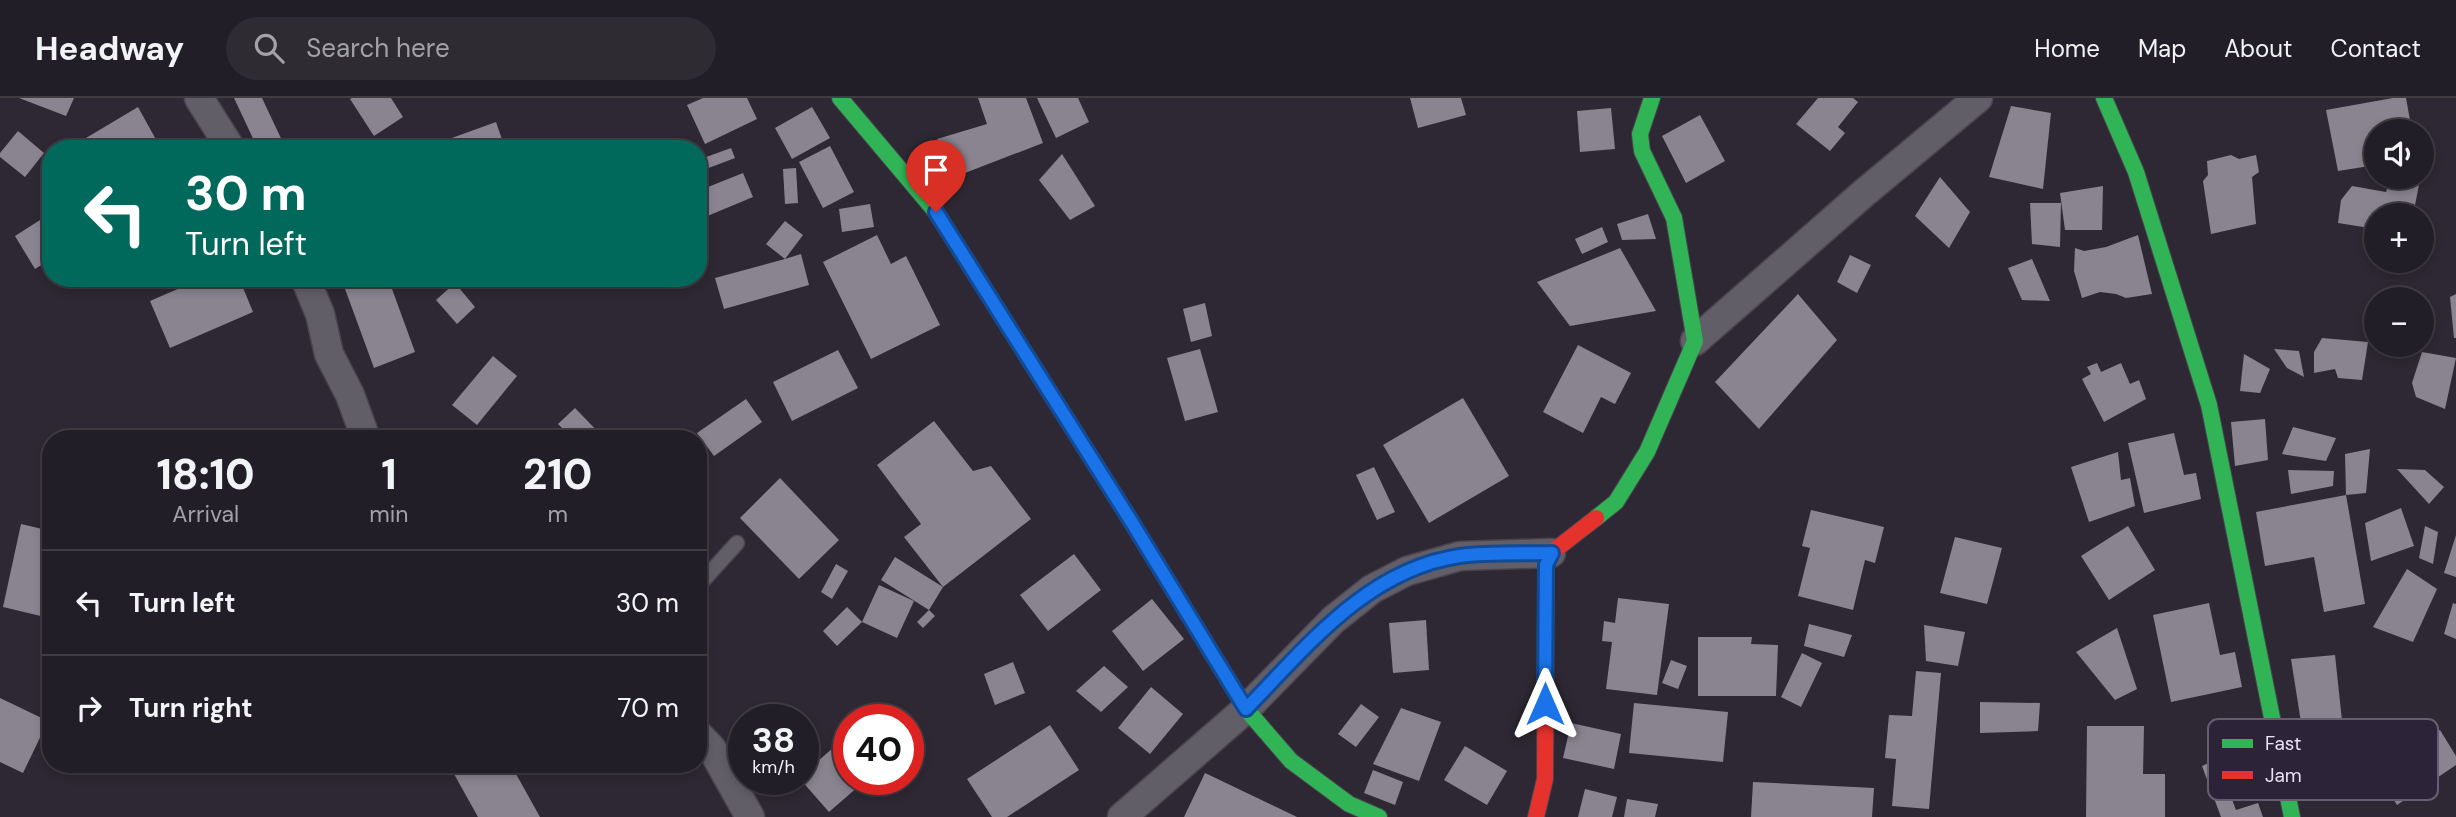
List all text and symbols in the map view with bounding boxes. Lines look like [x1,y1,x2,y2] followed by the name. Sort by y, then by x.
[226,17,716,80] search box
[35,27,184,70] text: Headway
[250,29,288,67] icon: search
[306,31,450,65] text: Search here
[2034,33,2100,64] text: Home
[2138,33,2186,64] text: Map
[2224,33,2293,64] text: About
[2331,33,2421,64] text: Contact
[2364,119,2434,357] map controls
[2364,119,2434,189] button: sound
[906,140,966,212] pin
[917,151,955,189] icon: arrive
[185,161,307,225] text: 30 m
[70,168,161,259] icon: left
[2364,203,2434,273] button: +
[185,223,307,265] text: Turn left
[2364,287,2434,357] button: −
[157,447,255,502] text: 18:10
[381,447,397,502] text: 1
[523,447,592,502] text: 210
[172,499,239,529] text: Arrival
[369,499,409,529] text: min
[547,499,568,529] text: m
[70,584,108,622] icon: left
[129,586,236,620] text: Turn left
[616,586,679,620] text: 30 m
[1508,667,1582,741] position arrow
[70,689,108,727] icon: right
[129,691,253,725] text: Turn right
[618,691,679,725] text: 70 m
[833,704,924,795] speed limit sign: 40
[752,717,795,763] text: 38
[2208,719,2438,800] legend
[2265,731,2301,756] text: Fast
[752,755,795,779] text: km/h
[2265,763,2302,788] text: Jam

